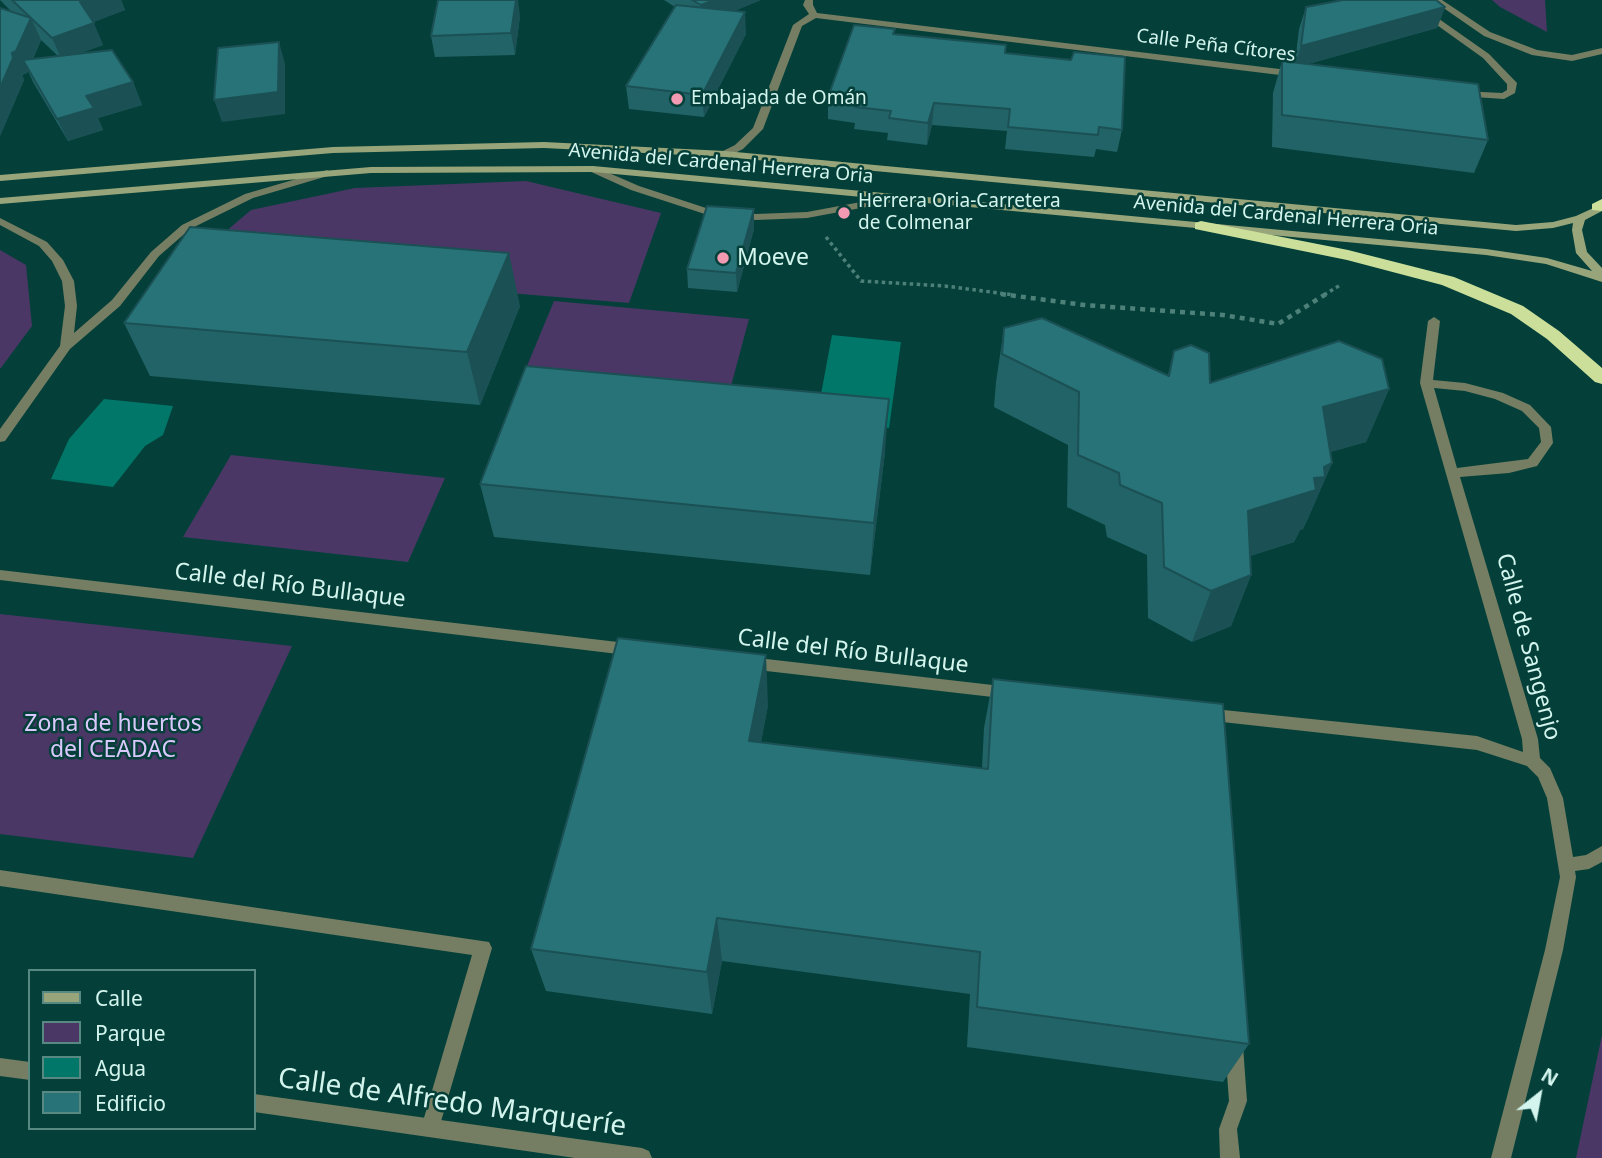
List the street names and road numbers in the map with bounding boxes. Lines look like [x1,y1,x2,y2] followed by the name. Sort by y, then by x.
[1135,25,1297,67] street label: Calle Peña Cítores
[568,139,874,189] street label: Avenida del Cardenal Herrera Oria
[1133,191,1439,241] street label: Avenida del Cardenal Herrera Oria
[1490,551,1566,743] street label: Calle de Sangenjo
[173,558,407,614] street label: Calle del Río Bullaque
[736,624,970,680] street label: Calle del Río Bullaque
[276,1062,628,1144] street label: Calle de Alfredo Marqueríe

